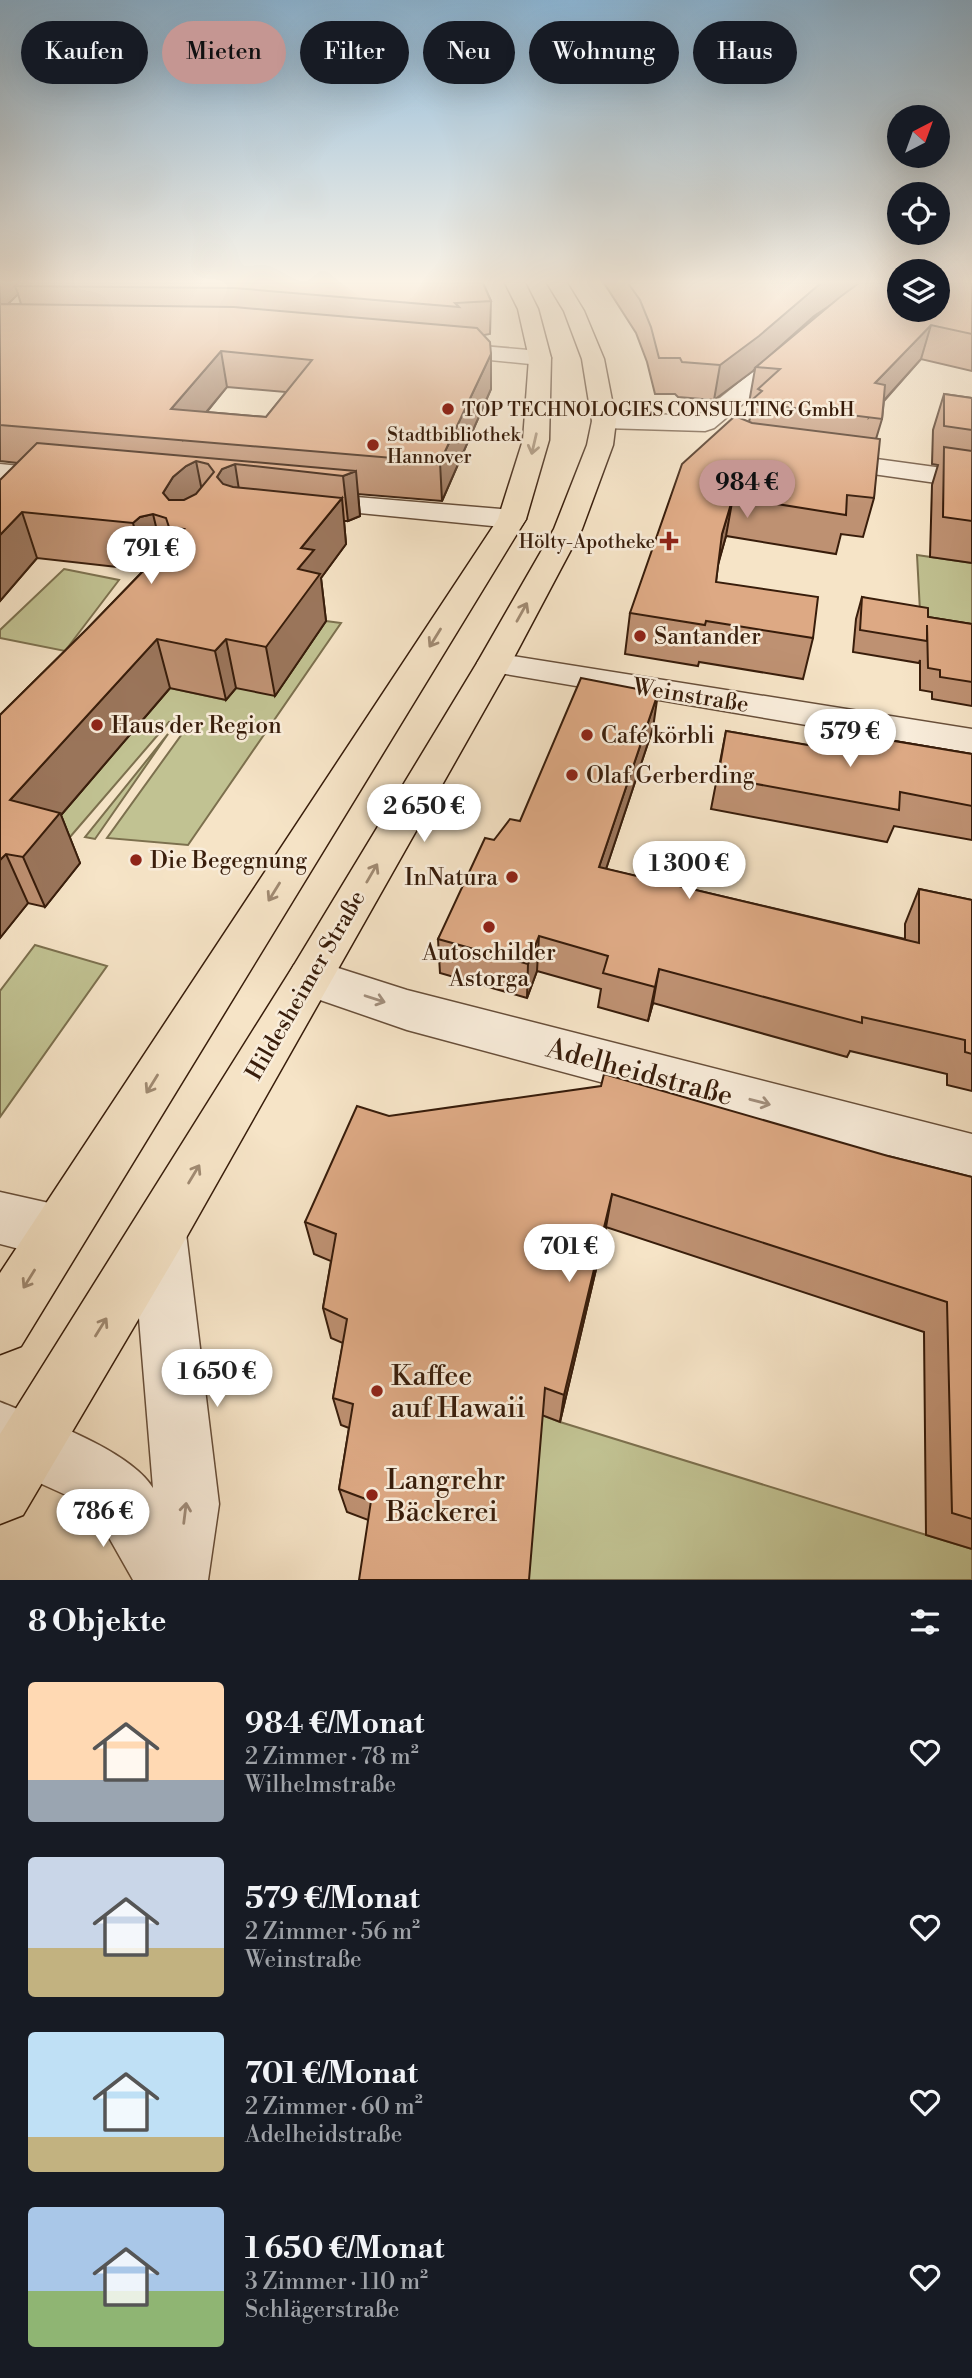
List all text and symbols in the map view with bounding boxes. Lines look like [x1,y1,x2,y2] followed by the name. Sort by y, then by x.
[21,21,148,84] chip: Kaufen
[162,21,286,84] chip: Mieten
[300,21,409,84] chip: Filter
[423,21,515,84] chip: Neu
[529,21,679,84] chip: Wohnung
[693,21,797,84] chip: Haus
[887,105,950,168] north arrow
[887,105,950,322] map controls
[887,182,950,245] button: locate
[887,259,950,322] button: layers
[462,398,854,422] place label: TOP TECHNOLOGIES CONSULTING GmbH
[440,401,456,417] marker: TOP TECHNOLOGIES CONSULTING GmbH
[387,423,522,469] place label: Stadtbibliothek Hannover
[527,432,541,455] one-way arrow
[365,437,381,453] marker: Stadtbibliothek Hannover
[698,461,796,520] pin: 984 €
[715,469,779,497] text: 984 €
[102,526,200,586] pin: 791 €
[519,530,655,554] place label: Hölty-Apotheke
[661,533,677,549] marker: Hölty-Apotheke
[123,535,179,563] text: 791 €
[516,602,529,623] one-way arrow
[654,623,761,651] place label: Santander
[428,628,442,648] one-way arrow
[632,628,648,644] marker: Santander
[630,673,751,719] street label: Weinstraße
[801,710,899,769] pin: 579 €
[111,712,282,740] place label: Haus der Region
[89,717,105,733] marker: Haus der Region
[820,718,880,746] text: 579 €
[601,722,715,750] place label: Café körbli
[579,727,595,743] marker: Café körbli
[586,762,755,790] place label: Olaf Gerberding
[564,767,580,783] marker: Olaf Gerberding
[359,784,489,844] pin: 2 650 €
[383,793,465,821] text: 2 650 €
[624,842,754,901] pin: 1 300 €
[150,847,307,875] place label: Die Begegnung
[649,850,729,878] text: 1 300 €
[128,852,144,868] marker: Die Begegnung
[365,863,379,883] one-way arrow
[404,864,498,892] place label: InNatura
[504,869,520,885] marker: InNatura
[266,882,280,902] one-way arrow
[240,886,372,1085] street label: Hildesheimer Straße
[481,919,497,935] marker: Autoschilder Astorga
[421,939,556,993] place label: Autoschilder Astorga
[363,994,385,1007] one-way arrow
[542,1031,737,1114] street label: Adelheidstraße
[144,1074,159,1093] one-way arrow
[748,1096,771,1109] one-way arrow
[187,1165,201,1185] one-way arrow
[520,1224,618,1284] pin: 701 €
[540,1233,598,1261] text: 701 €
[21,1268,35,1288] one-way arrow
[94,1318,108,1338] one-way arrow
[152,1350,282,1409] pin: 1 650 €
[178,1358,256,1386] text: 1 650 €
[391,1359,526,1426] place label: Kaffee auf Hawaii
[369,1383,385,1399] marker: Kaffee auf Hawaii
[385,1463,505,1530] place label: Langrehr Bäckerei
[364,1487,380,1503] marker: Langrehr Bäckerei
[54,1490,152,1549] pin: 786 €
[73,1498,134,1526] text: 786 €
[179,1502,192,1525] one-way arrow
[28,1603,166,1641] text: 8 Objekte
[906,1603,944,1641] icon: filters
[245,1705,424,1743] text: 984 €/Monat
[84,1710,168,1794] icon: home
[906,1733,944,1771] icon: heart
[245,1743,419,1771] text: 2 Zimmer · 78 m²
[245,1771,396,1799] text: Wilhelmstraße
[245,1880,420,1918] text: 579 €/Monat
[84,1885,168,1969] icon: home
[906,1908,944,1946] icon: heart
[245,1918,420,1946] text: 2 Zimmer · 56 m²
[245,1946,362,1974] text: Weinstraße
[245,2055,418,2093] text: 701 €/Monat
[84,2060,168,2144] icon: home
[906,2083,944,2121] icon: heart
[245,2093,423,2121] text: 2 Zimmer · 60 m²
[245,2121,402,2149] text: Adelheidstraße
[245,2230,444,2268] text: 1 650 €/Monat
[84,2235,168,2319] icon: home
[906,2258,944,2296] icon: heart
[245,2268,428,2296] text: 3 Zimmer · 110 m²
[245,2296,399,2324] text: Schlägerstraße

